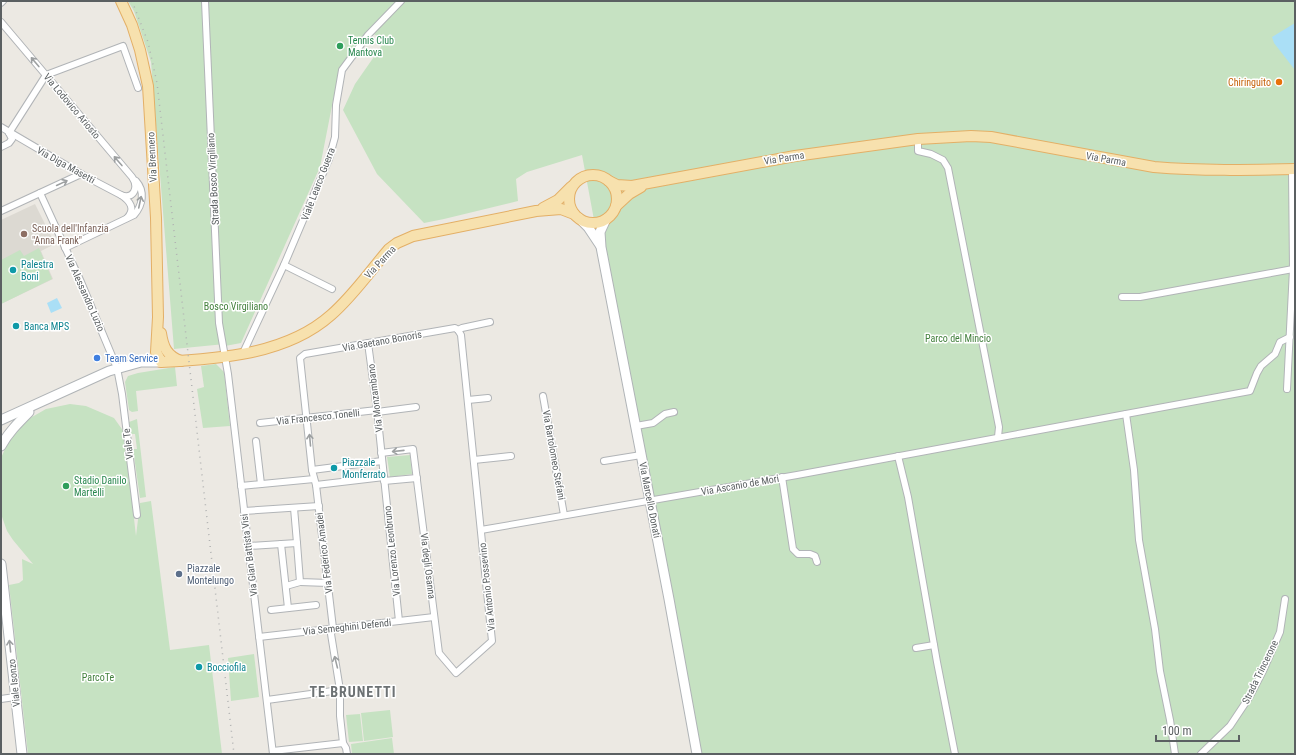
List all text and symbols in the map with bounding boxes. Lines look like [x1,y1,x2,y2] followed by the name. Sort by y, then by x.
[348,35,394,58] place label: Tennis Club Mantova
[335,41,345,51] marker: Tennis Club Mantova
[30,56,39,67] one-way arrow
[42,71,102,141] street label: Via Lodovico Ariosto
[1228,77,1271,88] place label: Chiringuito
[1274,77,1284,87] marker: Chiringuito
[145,132,159,182] street label: Via Brennero
[205,133,221,225] street label: Strada Bosco Virgiliano
[35,144,97,186] street label: Via Diga Masetti
[299,146,337,222] street label: Viale Learco Guerra
[763,149,805,167] street label: Via Parma
[1085,150,1127,168] street label: Via Parma
[114,156,123,167] one-way arrow
[56,179,68,186] one-way arrow
[137,196,145,209] one-way arrow
[32,223,109,246] place label: Scuola dell'Infanzia "Anna Frank"
[19,229,29,239] marker: Scuola dell'Infanzia "Anna Frank"
[362,243,398,281] street label: Via Parma
[63,253,107,333] street label: Via Alessandro Luzio
[21,259,54,282] place label: Palestra Boni
[8,265,18,275] marker: Palestra Boni
[204,301,268,312] park label: Bosco Virgiliano
[11,321,21,331] marker: Banca MPS
[24,321,69,332] place label: Banca MPS
[341,329,423,353] street label: Via Gaetano Bonoris
[925,333,991,344] park label: Parco del Mincio
[92,353,102,363] marker: Team Service
[105,353,158,364] place label: Team Service
[365,363,385,433] street label: Via Monzambano
[276,407,360,427] street label: Via Francesco Tonelli
[541,409,567,501] street label: Via Bartolomeo Stefani
[121,428,135,460] street label: Viale Te
[306,434,313,447] one-way arrow
[391,447,404,455] one-way arrow
[342,457,386,480] place label: Piazzale Monferrato
[637,461,663,539] street label: Via Marcello Donati
[329,463,339,473] marker: Piazzale Monferrato
[700,473,780,497] street label: Via Ascanio de Mori
[74,475,126,498] place label: Stadio Danilo Martelli
[61,481,71,491] marker: Stadio Danilo Martelli
[382,505,402,597] street label: Via Lorenzo Leonbruno
[314,512,334,594] street label: Via Federico Amadei
[238,513,260,597] street label: Via Gian Battista Visi
[419,532,438,600] street label: Via degli Osanna
[477,542,497,632] street label: Via Antonio Possevino
[187,563,234,586] place label: Piazzale Montelungo
[174,569,184,579] marker: Piazzale Montelungo
[302,617,392,637] street label: Via Semeghini Defendi
[1240,638,1280,706] street label: Strada Trincerone
[6,640,14,653] one-way arrow
[332,656,339,669] one-way arrow
[6,658,22,708] street label: Viale Isonzo
[194,662,204,672] marker: Bocciofila
[207,662,246,673] place label: Bocciofila
[82,672,114,683] park label: ParcoTe
[310,684,396,700] district label: TE BRUNETTI
[1156,717,1239,743] scale bar
[1162,724,1192,738] text: 100 m

